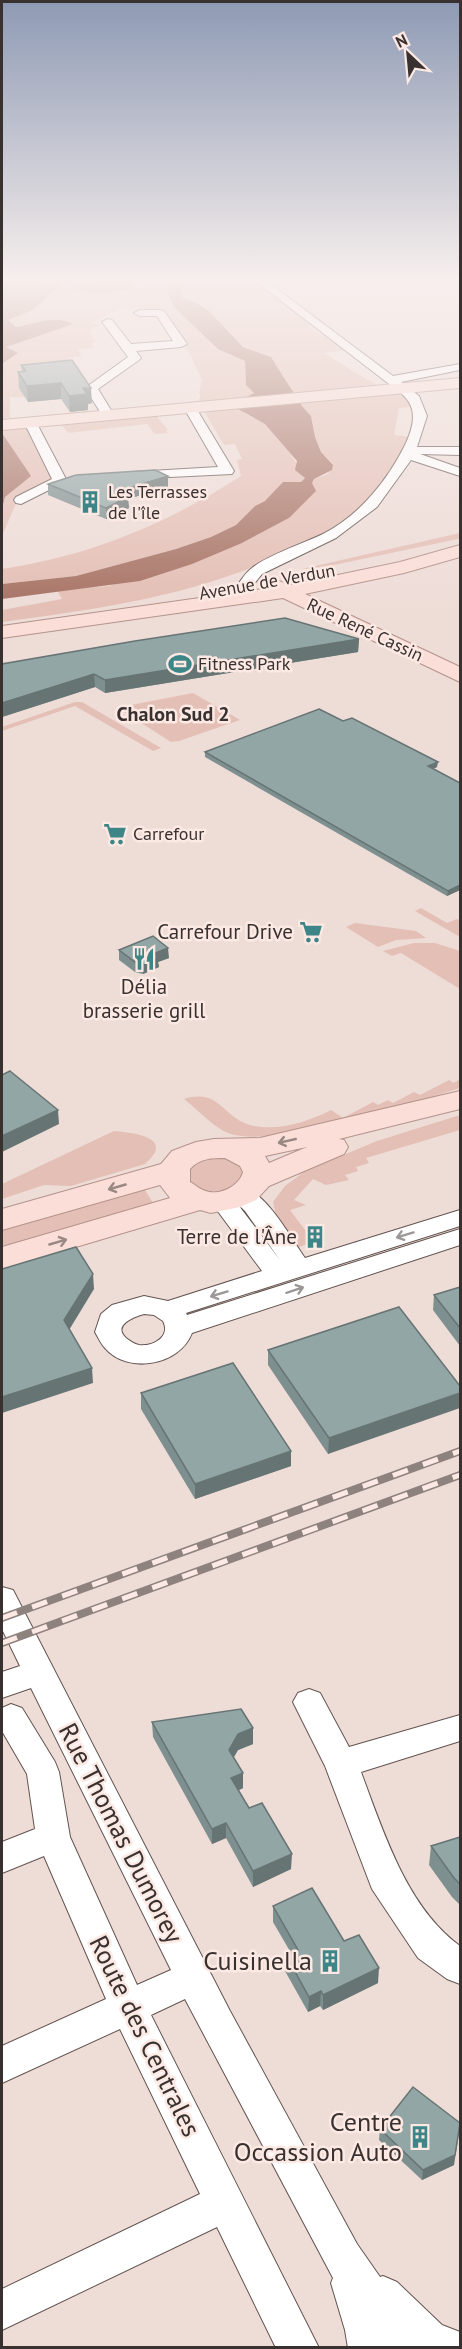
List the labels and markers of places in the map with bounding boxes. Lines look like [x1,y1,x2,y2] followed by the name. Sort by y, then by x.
[108,480,207,524] place label: Les Terrasses de l'île
[77,489,103,515] building icon: Les Terrasses de l'île
[167,651,193,677] sports icon: Fitness Park
[198,652,291,675] place label: Fitness Park
[102,821,128,847] supermarket icon: Carrefour
[133,822,204,845] place label: Carrefour
[157,918,293,945] place label: Carrefour Drive
[298,919,324,945] supermarket icon: Carrefour Drive
[131,946,157,972] restaurant icon: Délia brasserie grill
[83,973,205,1024] place label: Délia brasserie grill
[177,1223,297,1250] place label: Terre de l'Âne
[302,1224,328,1250] building icon: Terre de l'Âne
[203,1944,312,1977] place label: Cuisinella
[317,1948,343,1974] building icon: Cuisinella
[234,2105,402,2168] place label: Centre Occassion Auto
[407,2124,433,2150] building icon: Centre Occassion Auto

